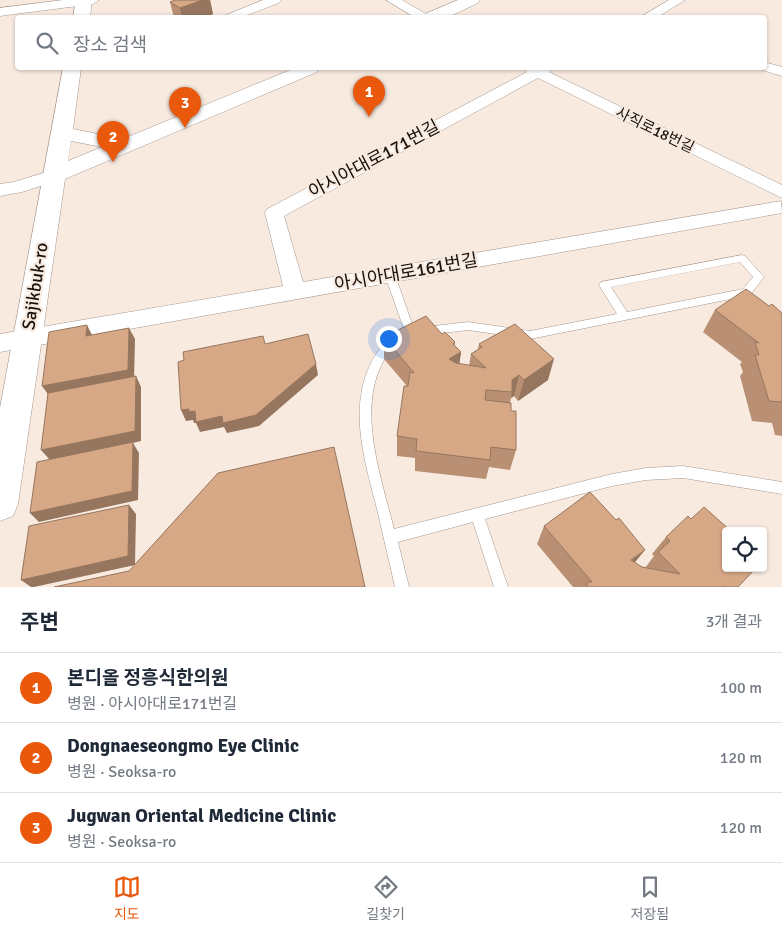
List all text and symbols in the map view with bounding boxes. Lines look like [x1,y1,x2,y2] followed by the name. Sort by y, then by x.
[15,15,767,70] search box
[33,29,61,57] icon: search
[73,33,147,57] text: 장소 검색
[353,76,385,117] pin: 1
[169,87,201,128] pin: 3
[613,103,697,157] street label: 사직로18번길
[305,115,443,203] street label: 아시아대로171번길
[97,121,129,162] pin: 2
[17,241,53,331] street label: Sajikbuk-ro
[333,249,479,295] street label: 아시아대로161번길
[376,326,402,352] your location
[722,527,767,572] map controls
[722,527,767,572] button: locate
[20,609,59,635] text: 주변
[706,612,762,632] text: 3개 결과
[67,666,229,690] text: 본디올 정흥식한의원
[32,678,40,698] text: 1
[720,678,762,698] text: 100 m
[67,694,237,714] text: 병원 · 아시아대로171번길
[67,734,299,758] text: Dongnaeseongmo Eye Clinic
[32,748,40,768] text: 2
[720,748,762,768] text: 120 m
[67,762,176,782] text: 병원 · Seoksa-ro
[67,804,336,828] text: Jugwan Oriental Medicine Clinic
[32,818,40,838] text: 3
[720,818,762,838] text: 120 m
[67,832,176,852] text: 병원 · Seoksa-ro
[113,873,141,923] tab: 지도
[366,873,405,923] tab: 길찾기
[631,873,669,923] tab: 저장됨

